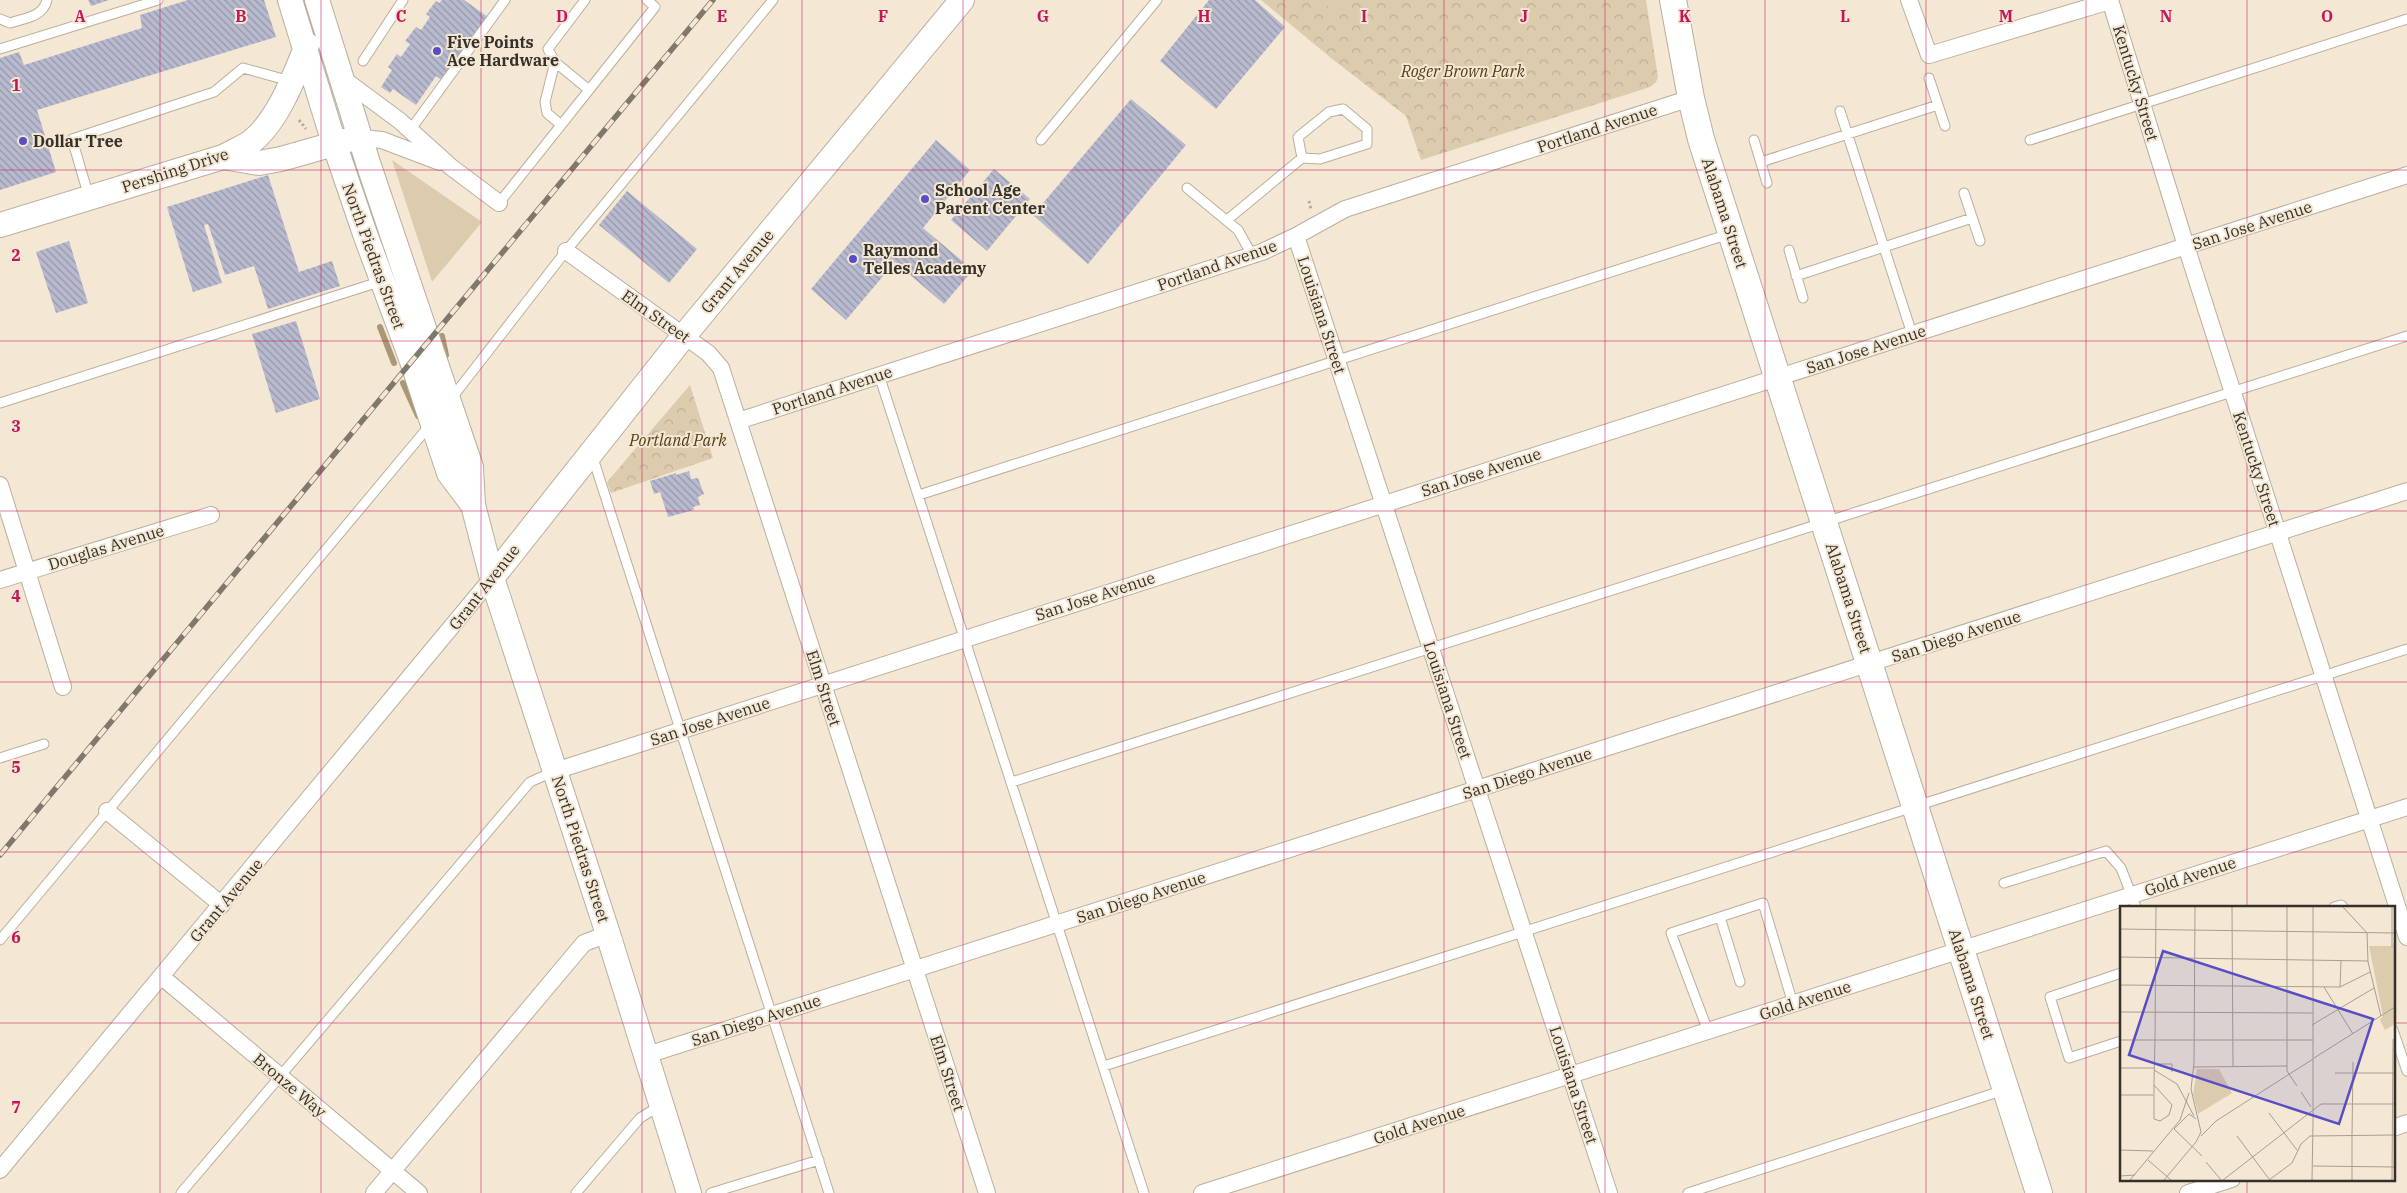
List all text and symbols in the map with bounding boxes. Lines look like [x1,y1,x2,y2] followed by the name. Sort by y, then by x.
[74,6,86,26] text: A
[235,6,247,26] text: B
[396,6,406,26] text: C
[556,6,568,26] text: D
[717,6,727,26] text: E
[878,6,888,26] text: F
[1037,6,1049,26] text: G
[1198,6,1211,26] text: H
[1361,6,1367,26] text: I
[1520,6,1528,26] text: J
[1679,6,1692,26] text: K
[1840,6,1850,26] text: L
[1999,6,2013,26] text: M
[2160,6,2172,26] text: N
[2321,6,2333,26] text: O
[2109,23,2163,144] street label: Kentucky Street
[447,32,559,70] place label: Five Points Ace Hardware
[431,45,443,57] marker: Five Points Ace Hardware
[1400,61,1526,81] park label: Roger Brown Park
[11,75,21,95] text: 1
[1534,99,1660,157] street label: Portland Avenue
[33,131,123,151] place label: Dollar Tree
[17,135,29,147] marker: Dollar Tree
[119,143,231,197] street label: Pershing Drive
[1698,155,1752,271] street label: Alabama Street
[338,180,410,332] street label: North Piedras Street
[935,180,1045,218] place label: School Age Parent Center
[919,193,931,205] marker: School Age Parent Center
[2190,196,2314,254] street label: San Jose Avenue
[696,225,778,317] street label: Grant Avenue
[1155,235,1279,295] street label: Portland Avenue
[863,240,987,278] place label: Raymond Telles Academy
[11,245,21,265] text: 2
[847,253,859,265] marker: Raymond Telles Academy
[1294,254,1351,377] street label: Louisiana Street
[618,285,694,347] street label: Elm Street
[1804,320,1928,378] street label: San Jose Avenue
[769,361,895,419] street label: Portland Avenue
[2229,409,2285,530] street label: Kentucky Street
[11,416,21,436] text: 3
[628,430,727,450] park label: Portland Park
[1419,443,1543,501] street label: San Jose Avenue
[46,520,166,574] street label: Douglas Avenue
[444,540,524,634] street label: Grant Avenue
[1822,540,1876,656] street label: Alabama Street
[1033,567,1157,625] street label: San Jose Avenue
[11,586,21,606] text: 4
[1889,606,2023,666] street label: San Diego Avenue
[1420,639,1477,762] street label: Louisiana Street
[802,647,846,729] street label: Elm Street
[648,692,772,750] street label: San Jose Avenue
[1460,743,1594,803] street label: San Diego Avenue
[11,757,21,777] text: 5
[548,773,614,926] street label: North Piedras Street
[2142,852,2238,900] street label: Gold Avenue
[185,854,267,946] street label: Grant Avenue
[1074,867,1208,927] street label: San Diego Avenue
[2120,906,2394,1180] inset map
[1945,926,1999,1042] street label: Alabama Street
[11,927,21,947] text: 6
[1757,976,1853,1024] street label: Gold Avenue
[689,990,823,1050] street label: San Diego Avenue
[1546,1024,1603,1147] street label: Louisiana Street
[926,1032,970,1114] street label: Elm Street
[249,1049,331,1122] street label: Bronze Way
[11,1097,21,1117] text: 7
[1371,1100,1467,1148] street label: Gold Avenue

